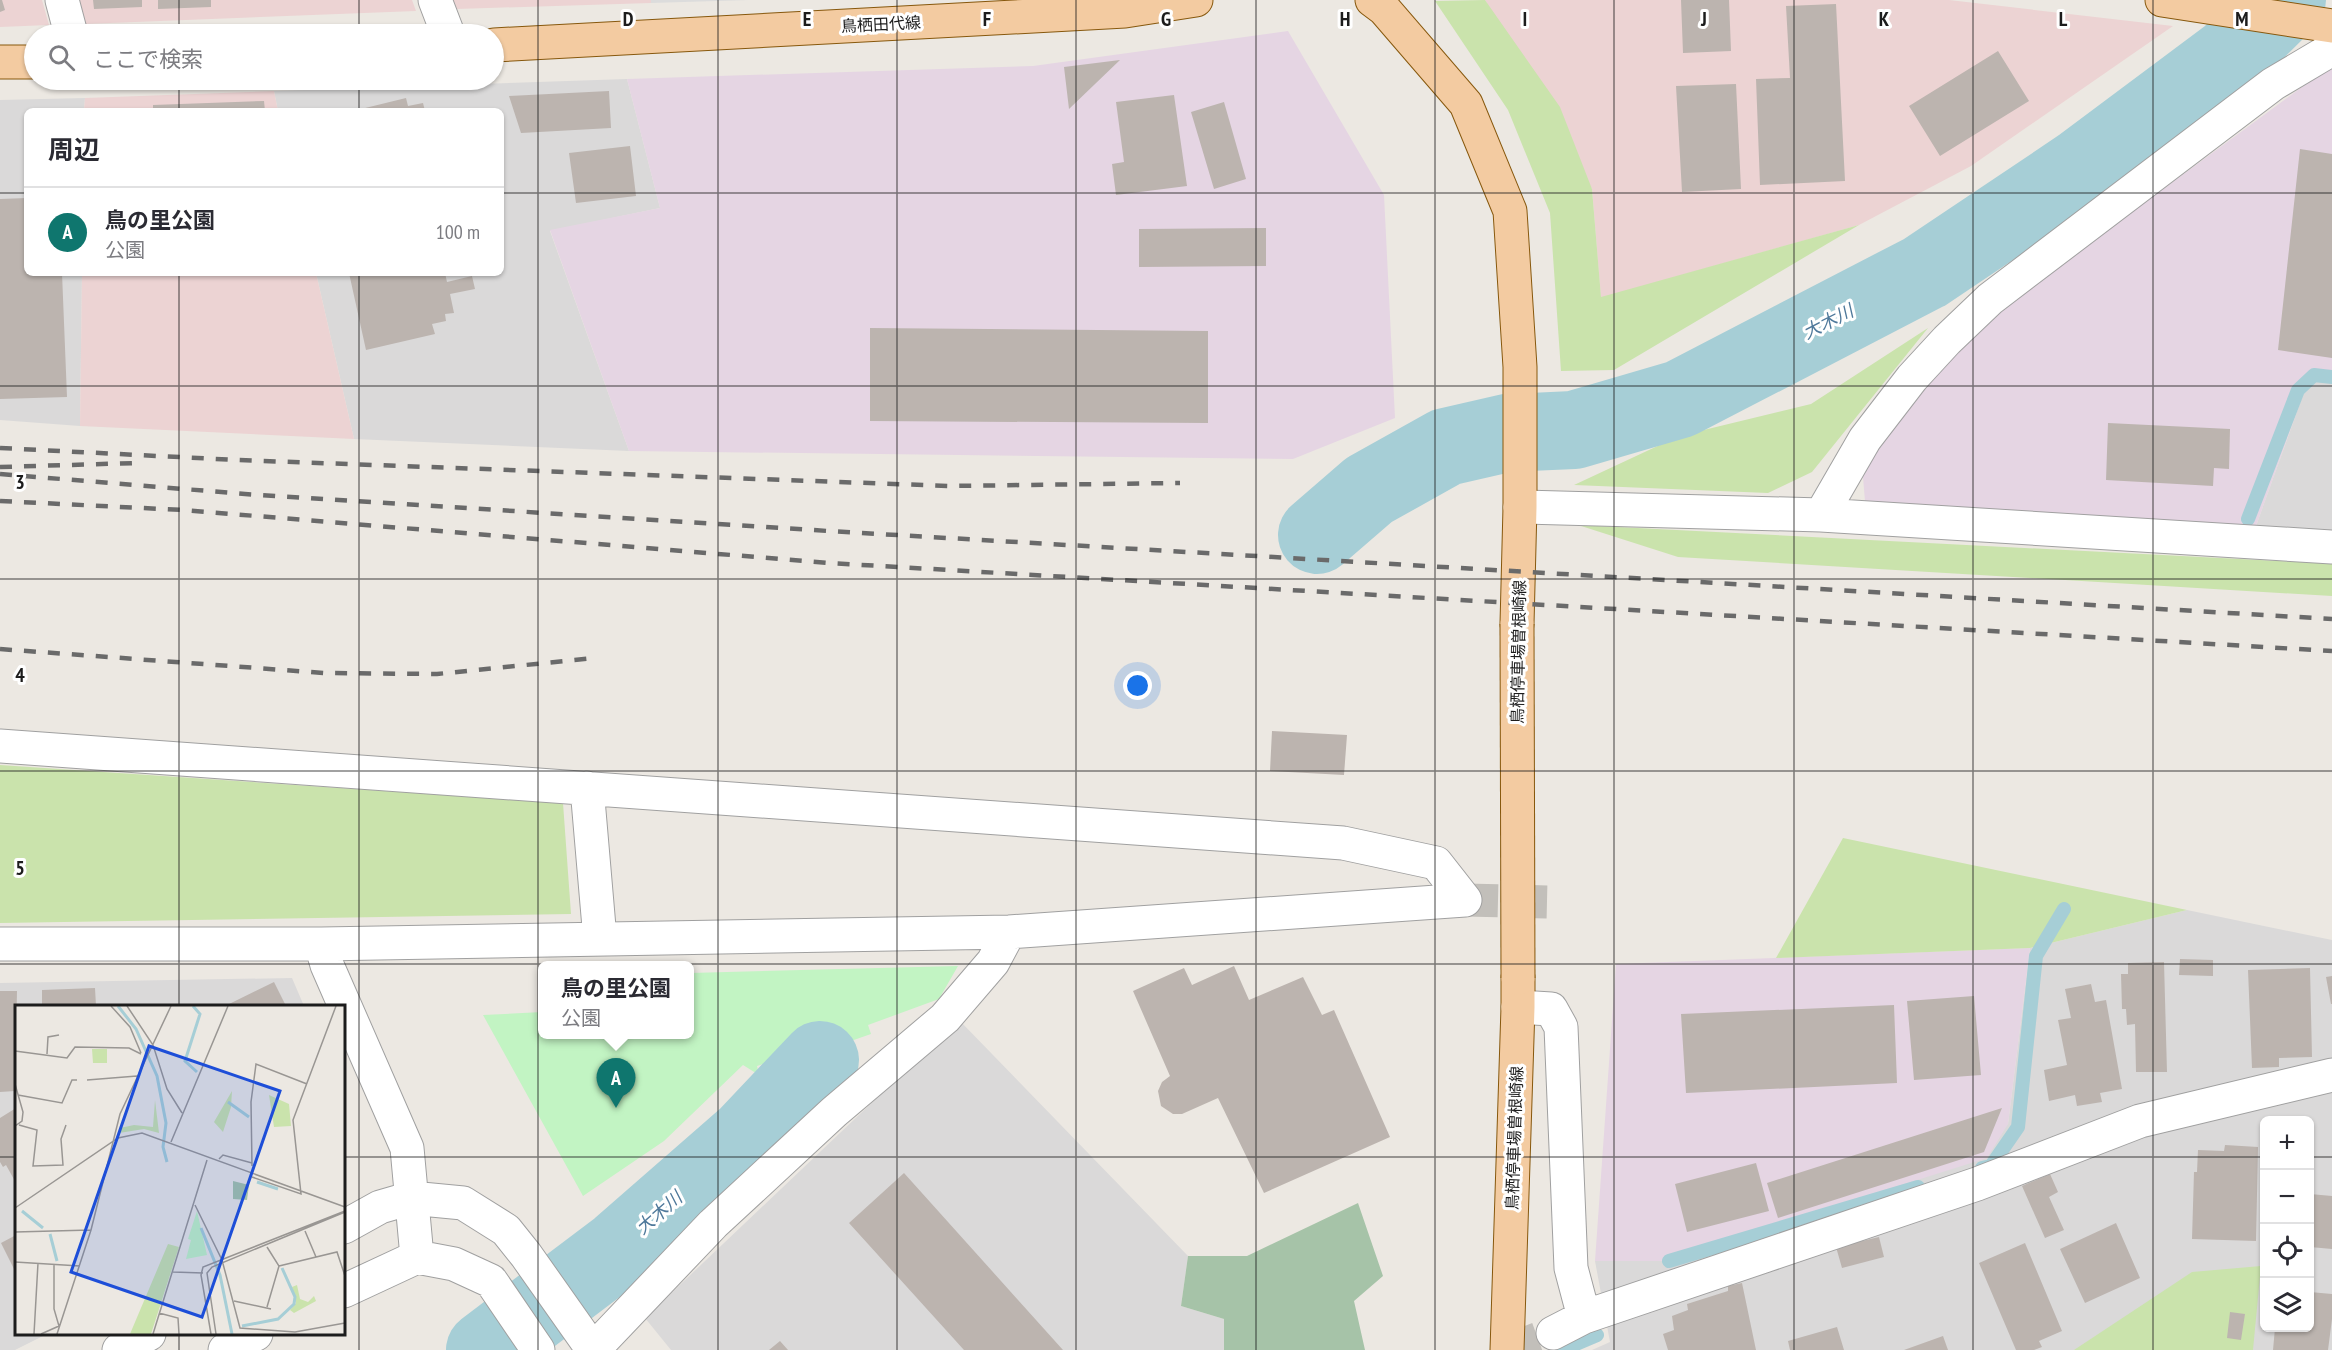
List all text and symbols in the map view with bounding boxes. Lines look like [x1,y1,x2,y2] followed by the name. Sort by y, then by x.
[623,6,634,32] text: D
[803,6,811,32] text: E
[983,6,991,32] text: F
[1161,6,1171,32] text: G
[1340,6,1350,32] text: H
[1523,6,1527,32] text: I
[1700,6,1707,32] text: J
[1879,6,1890,32] text: K
[2059,6,2068,32] text: L
[2235,6,2249,32] text: M
[841,12,921,36] street label: 鳥栖田代線
[24,24,504,90] search box
[45,41,78,74] icon: search
[93,45,203,73] text: ここで検索
[48,133,100,166] text: 周辺
[105,206,215,234] text: 鳥の里公園
[62,219,73,245] text: A
[436,219,480,245] text: 100 m
[105,237,145,263] text: 公園
[1798,298,1859,344] water label: 大木川
[15,469,25,495] text: 3
[1507,580,1529,724] street label: 鳥栖停車場曽根崎線
[15,662,25,688] text: 4
[1123,671,1152,700] your location
[15,855,25,881] text: 5
[538,961,694,1039] popup
[561,974,671,1002] text: 鳥の里公園
[15,1005,345,1335] inset map
[561,1005,601,1031] text: 公園
[596,1058,636,1108] pin: A
[1501,1066,1527,1210] street label: 鳥栖停車場曽根崎線
[2260,1116,2314,1332] map controls
[2260,1116,2314,1170] button: +
[2260,1170,2314,1224] button: −
[631,1185,688,1239] water label: 大木川
[2260,1224,2314,1278] button: locate
[2260,1278,2314,1332] button: layers

